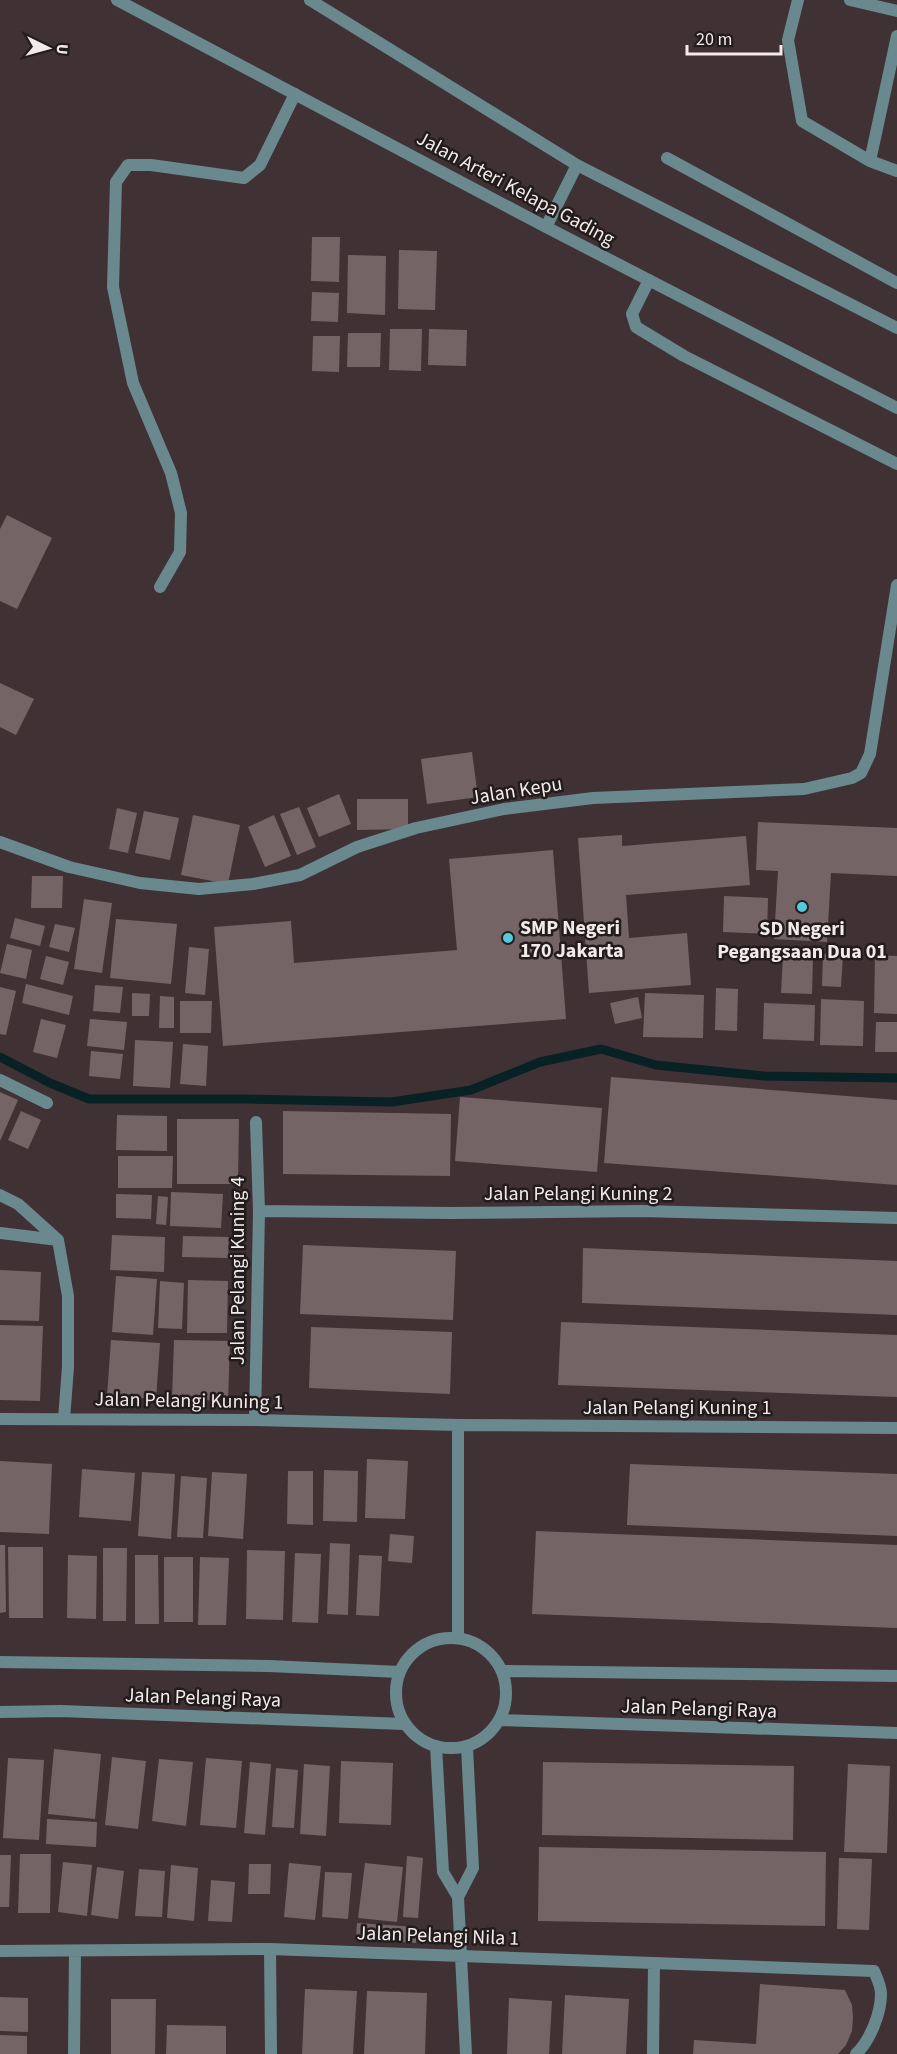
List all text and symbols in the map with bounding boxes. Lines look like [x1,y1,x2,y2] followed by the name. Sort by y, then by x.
[18,18,78,78] north arrow
[687,18,782,56] scale bar
[696,27,732,52] text: 20 m
[51,43,73,55] text: U
[412,125,620,253] street label: Jalan Arteri Kelapa Gading
[468,770,564,812] street label: Jalan Kepu
[795,900,809,914] marker: SD Negeri Pegangsaan Dua 01
[520,914,623,965] place label: SMP Negeri 170 Jakarta
[717,915,887,966] place label: SD Negeri Pegangsaan Dua 01
[501,931,515,945] marker: SMP Negeri 170 Jakarta
[224,1177,252,1365] street label: Jalan Pelangi Kuning 4
[484,1180,672,1208] street label: Jalan Pelangi Kuning 2
[94,1385,284,1417] street label: Jalan Pelangi Kuning 1
[583,1394,771,1422] street label: Jalan Pelangi Kuning 1
[124,1681,281,1715] street label: Jalan Pelangi Raya
[620,1692,777,1726] street label: Jalan Pelangi Raya
[356,1919,520,1953] street label: Jalan Pelangi Nila 1

